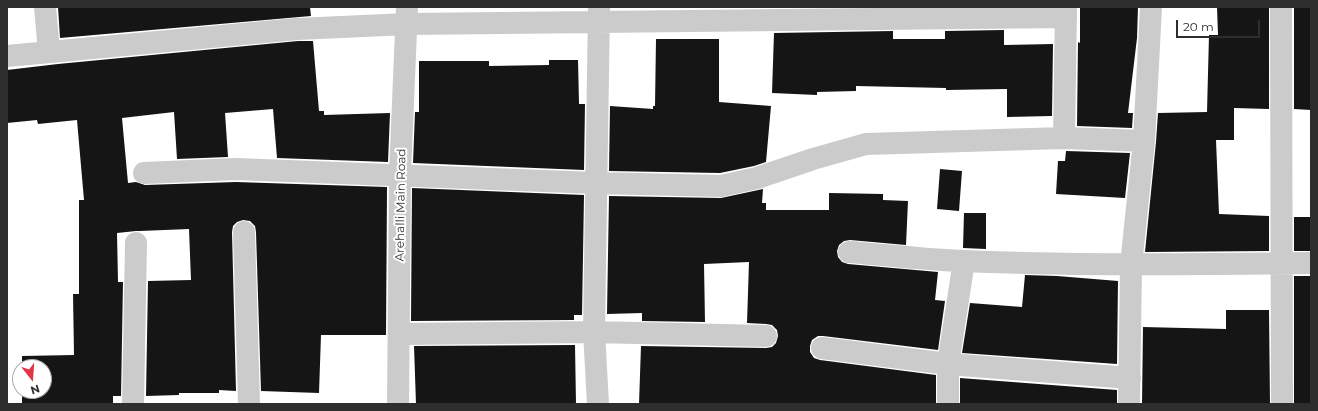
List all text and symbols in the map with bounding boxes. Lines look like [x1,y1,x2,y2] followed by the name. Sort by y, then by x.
[1178,12,1262,38] scale bar
[1183,19,1214,34] text: 20 m
[393,148,409,262] street label: Arehalli Main Road
[12,359,52,399] north arrow
[29,382,42,398] text: N

